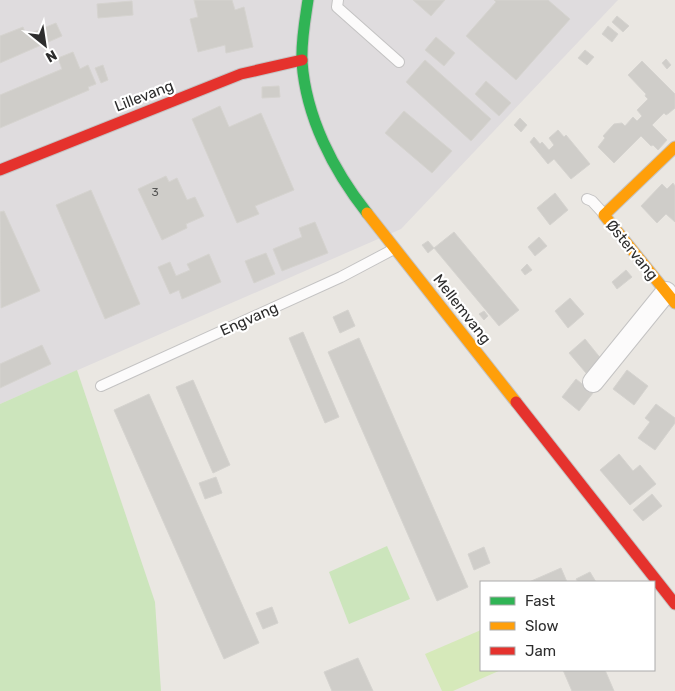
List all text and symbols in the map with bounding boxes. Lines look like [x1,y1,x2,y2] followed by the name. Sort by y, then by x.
[20,20,70,70] north arrow
[43,46,60,66] text: N
[112,77,176,115] street label: Lillevang
[151,185,159,199] house number: 3
[602,216,662,284] street label: Østervang
[429,271,495,347] street label: Mellemvang
[217,298,281,340] street label: Engvang
[480,581,655,671] legend
[525,592,555,610] text: Fast
[525,617,558,635] text: Slow
[525,642,556,660] text: Jam

